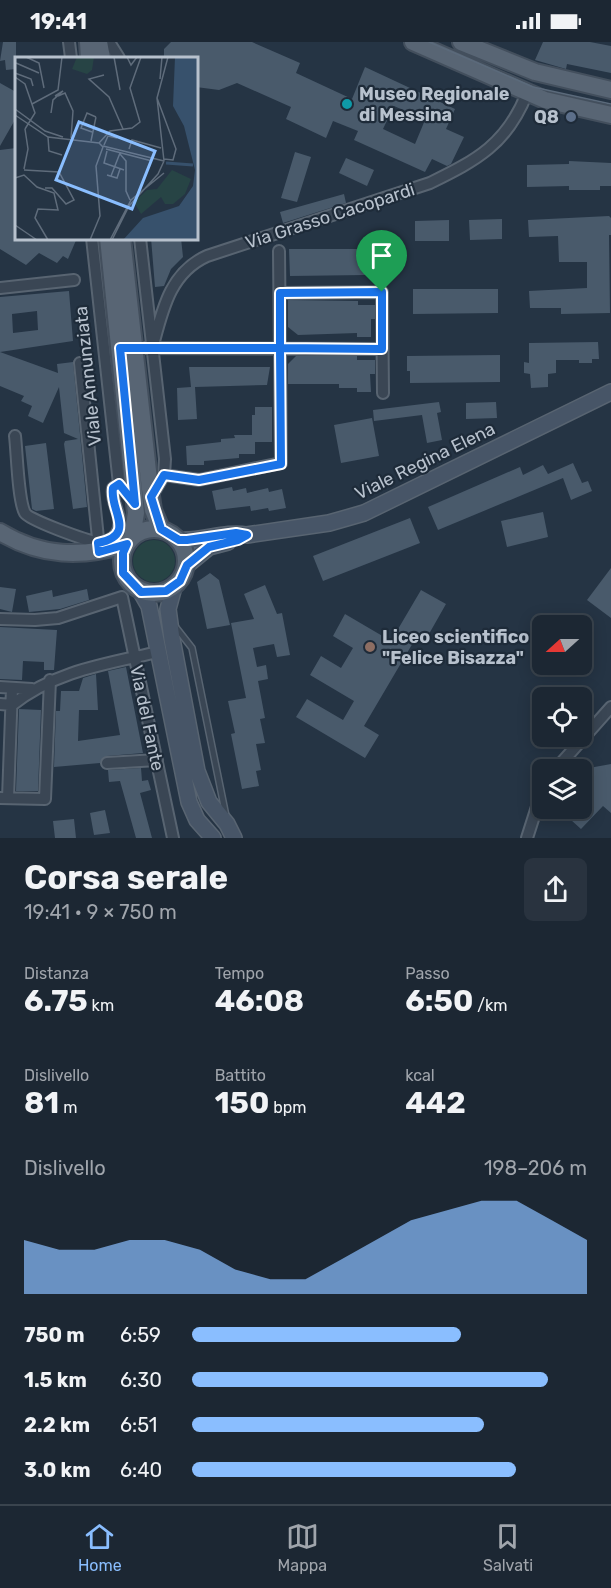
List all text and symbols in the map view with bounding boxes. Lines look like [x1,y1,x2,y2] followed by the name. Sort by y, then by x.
[30,8,87,35] text: 19:41
[15,57,198,240] inset map
[359,83,510,126] place label: Museo Regionale di Messina
[340,97,354,111] marker: Museo Regionale di Messina
[534,106,559,128] place label: Q8
[564,110,578,124] marker: Q8
[242,178,418,254] street label: Via Grasso Cacopardi
[356,230,407,292] pin
[365,239,398,272] icon: arrive
[70,305,106,447] street label: Viale Annunziata
[351,418,499,504] street label: Viale Regina Elena
[532,615,592,675] north arrow
[532,615,592,819] map controls
[382,626,529,669] place label: Liceo scientifico "Felice Bisazza"
[363,640,377,654] marker: Liceo scientifico "Felice Bisazza"
[125,663,169,773] street label: Via del Fante
[532,687,592,747] button: locate
[532,759,592,819] button: layers
[24,858,228,897] text: Corsa serale
[524,858,587,921] button: share
[24,900,177,924] text: 19:41 · 9 × 750 m
[24,964,89,983] text: Distanza
[215,964,264,983] text: Tempo
[405,964,450,983] text: Passo
[24,983,88,1019] text: 6.75
[215,983,304,1019] text: 46:08
[405,983,473,1019] text: 6:50
[88,996,114,1015] text: km
[473,996,508,1015] text: /km
[24,1066,89,1085] text: Dislivello
[215,1066,266,1085] text: Battito
[405,1066,435,1085] text: kcal
[24,1085,59,1121] text: 81
[215,1085,269,1121] text: 150
[405,1085,466,1121] text: 442
[59,1098,77,1117] text: m
[269,1098,307,1117] text: bpm
[24,1156,106,1180] text: Dislivello
[484,1156,587,1180] text: 198–206 m
[24,1323,85,1347] text: 750 m
[120,1323,161,1347] text: 6:59
[24,1368,87,1392] text: 1.5 km
[120,1368,162,1392] text: 6:30
[24,1413,90,1437] text: 2.2 km
[120,1413,157,1437] text: 6:51
[24,1458,91,1482] text: 3.0 km
[120,1458,162,1482] text: 6:40
[78,1520,122,1575] tab: Home
[278,1520,327,1575] tab: Mappa
[483,1520,533,1575] tab: Salvati

